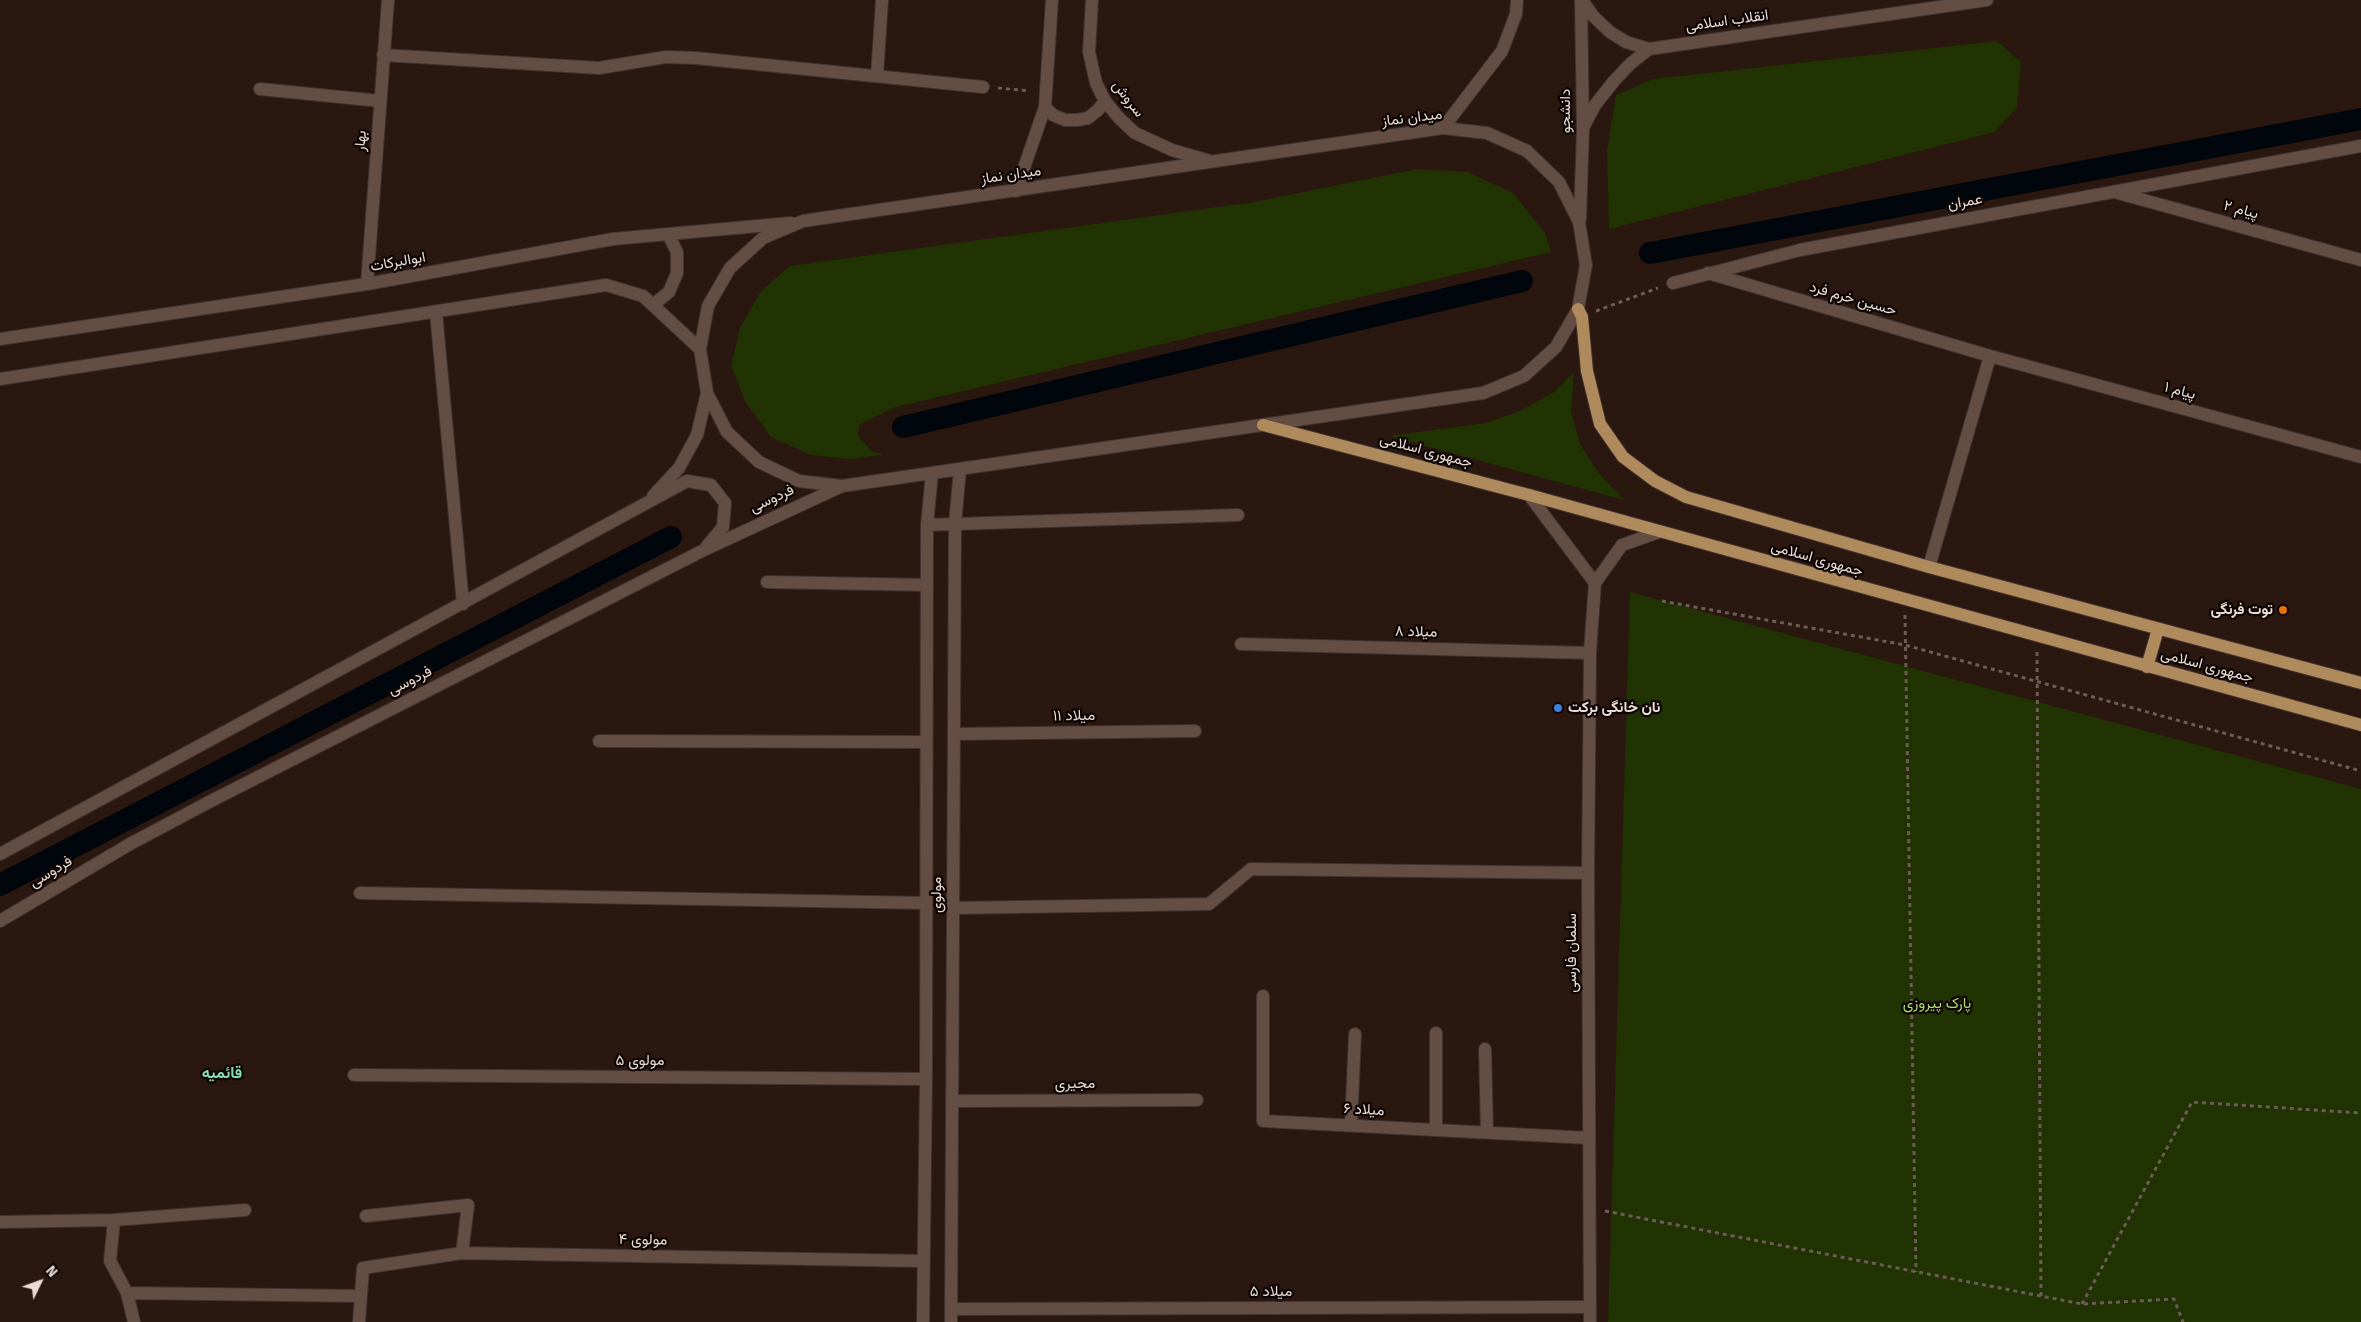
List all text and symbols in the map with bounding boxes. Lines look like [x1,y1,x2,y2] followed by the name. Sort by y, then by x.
[1684,6,1770,36] street label: انقلاب اسلامی
[1108,77,1148,121] street label: سروش
[1557,89,1575,133] street label: دانشجو
[1381,105,1443,131] street label: میدان نماز
[351,130,371,152] street label: بهار
[980,162,1042,188] street label: میدان نماز
[1946,190,1984,214] street label: عمران
[2222,197,2260,223] street label: پیام ۲
[369,248,427,276] street label: ابوالبرکات
[1807,278,1899,320] street label: حسین خرم فرد
[2162,378,2198,404] street label: پیام ۱
[1378,430,1474,472] street label: جمهوری اسلامی
[747,481,797,517] street label: فردوسی
[1769,537,1865,581] street label: جمهوری اسلامی
[2211,601,2273,619] place label: توت فرنگی
[2277,604,2289,616] marker: توت فرنگی
[1395,623,1437,641] street label: میلاد ۸
[2159,645,2255,687] street label: جمهوری اسلامی
[385,662,435,700] street label: فردوسی
[1568,699,1660,717] place label: نان خانگی برکت
[1552,702,1564,714] marker: نان خانگی برکت
[1053,707,1095,725] street label: میلاد ۱۱
[26,852,76,892] street label: فردوسی
[928,877,946,913] street label: مولوی
[1563,913,1581,993] street label: سلمان فارسی
[1903,995,1971,1013] park label: پارک پیروزی
[615,1052,665,1070] street label: مولوی ۵
[202,1064,242,1084] district label: قائمیه
[1055,1075,1095,1093] street label: مجیری
[1343,1100,1385,1120] street label: میلاد ۶
[618,1231,668,1249] street label: مولوی ۴
[15,1257,65,1307] north arrow
[42,1262,61,1281] text: N
[1250,1283,1292,1301] street label: میلاد ۵

